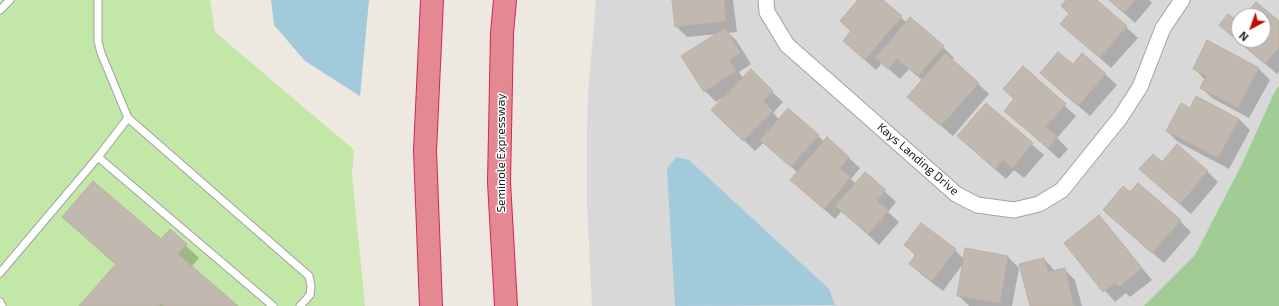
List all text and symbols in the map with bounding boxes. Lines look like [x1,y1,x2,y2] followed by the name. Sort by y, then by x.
[1231,8,1271,48] north arrow
[1236,29,1251,44] text: N
[494,93,508,213] street label: Seminole Expressway
[874,120,962,198] street label: Kays Landing Drive

